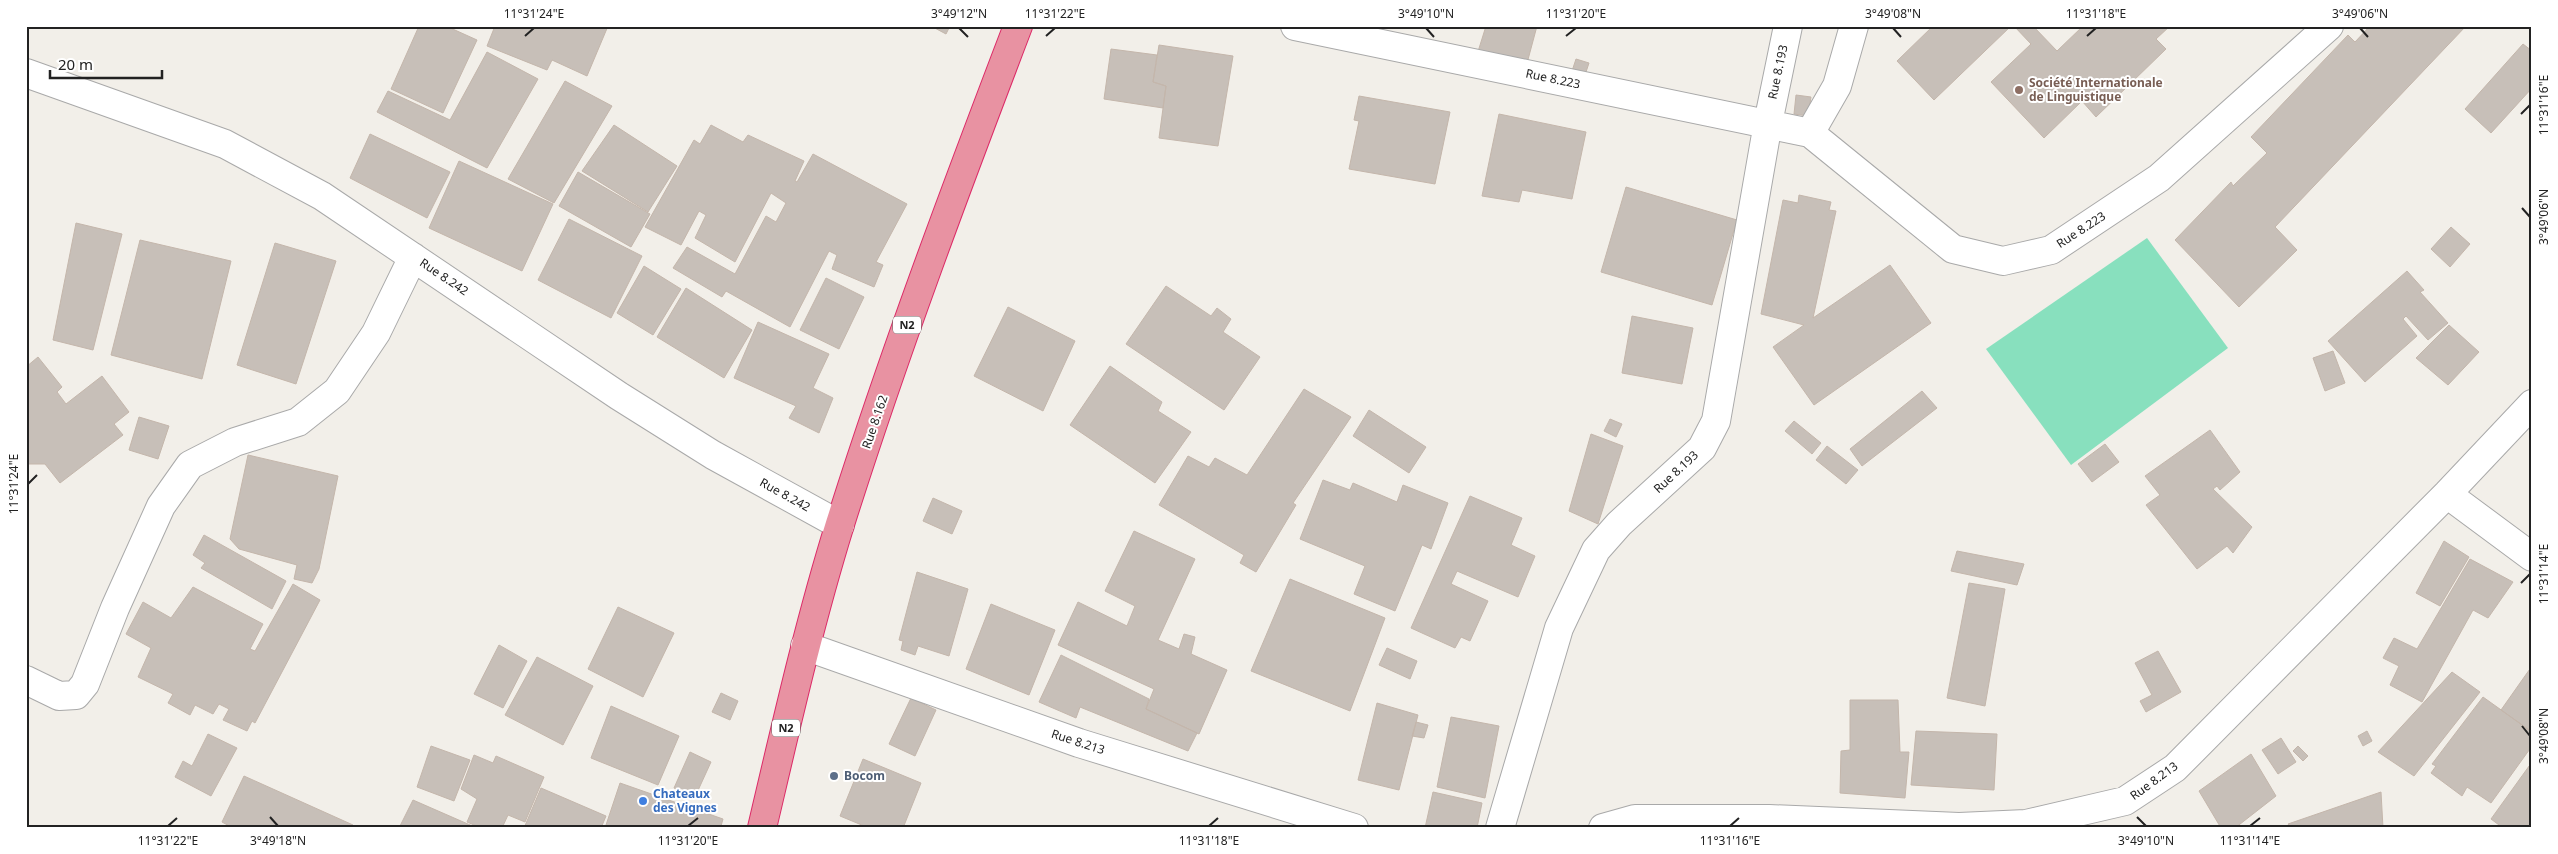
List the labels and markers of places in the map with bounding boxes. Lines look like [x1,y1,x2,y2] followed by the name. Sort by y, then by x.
[2029,74,2163,105] place label: Société Internationale de Linguistique
[2013,84,2025,96] marker: Société Internationale de Linguistique
[844,767,885,784] place label: Bocom
[828,770,840,782] marker: Bocom
[653,785,717,816] place label: Chateaux des Vignes
[637,795,649,807] marker: Chateaux des Vignes

